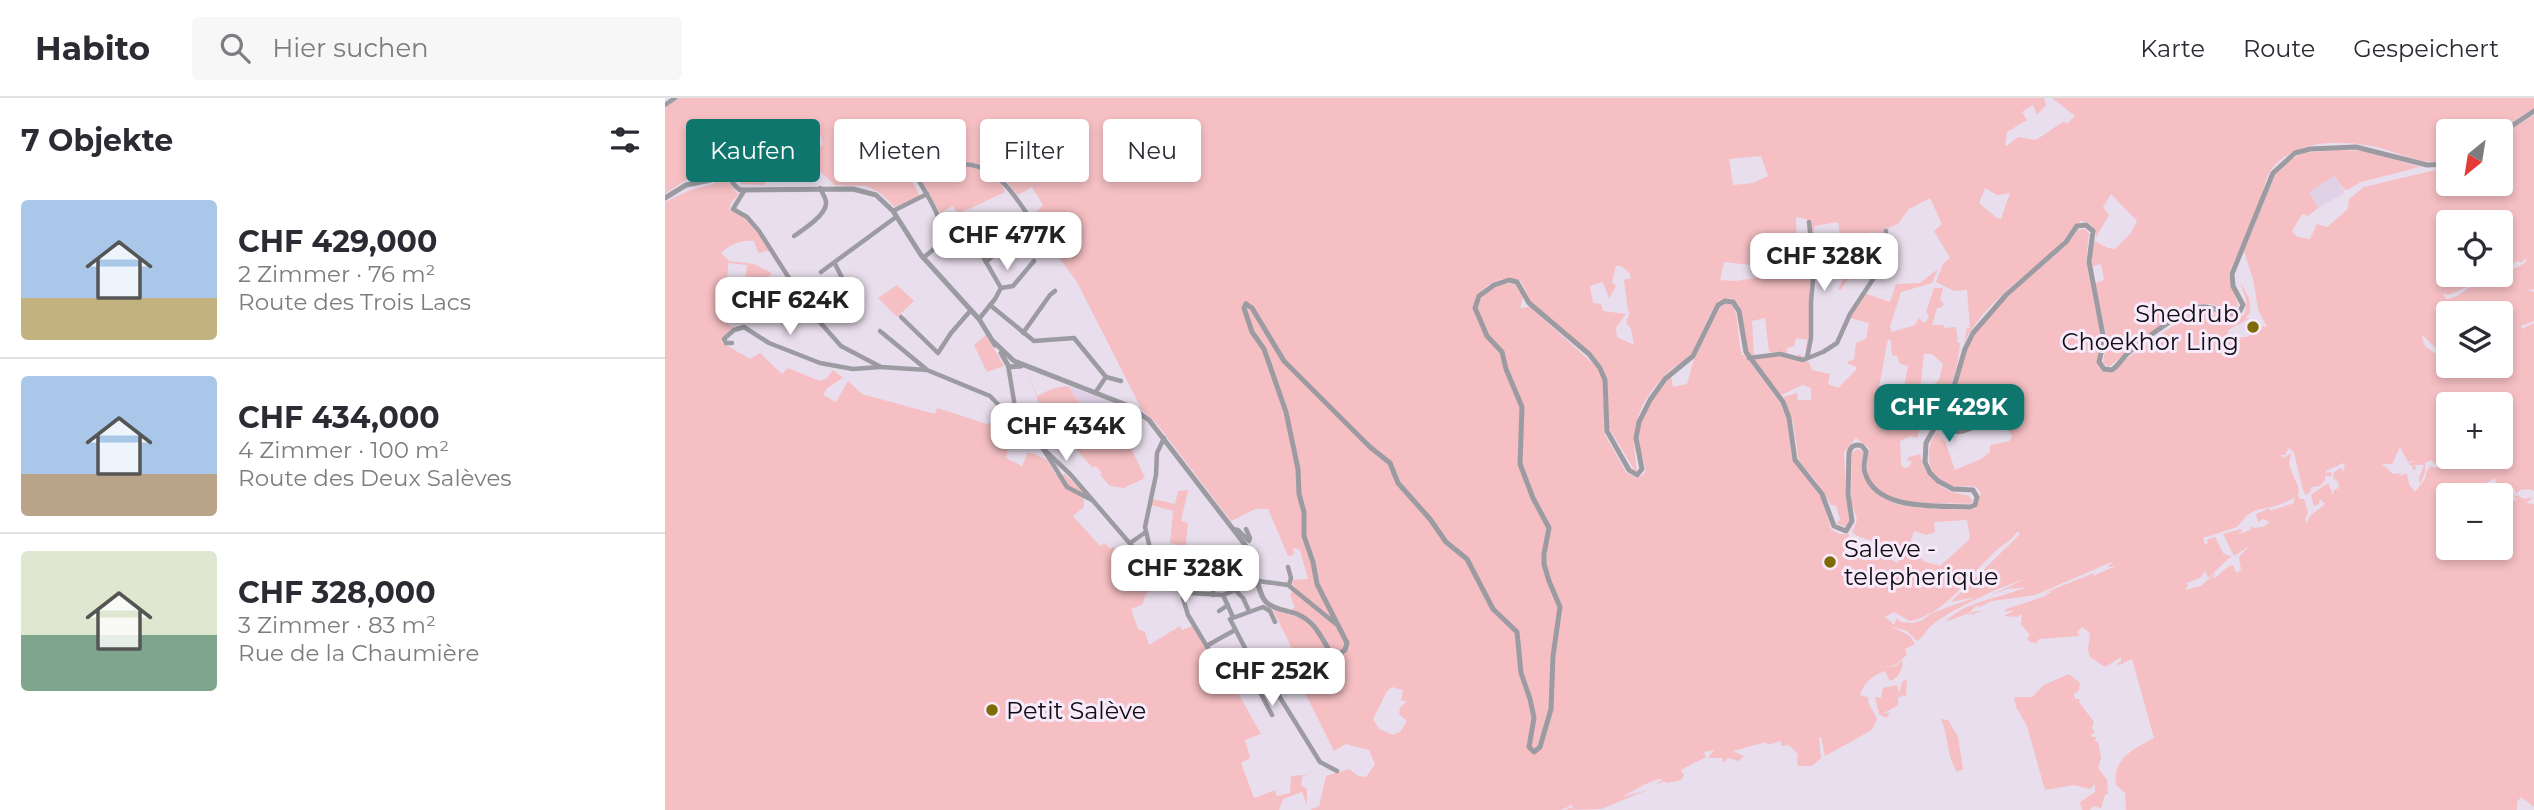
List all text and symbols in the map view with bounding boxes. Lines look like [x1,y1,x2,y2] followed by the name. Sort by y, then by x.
[192,17,682,80] search box
[35,28,150,68] text: Habito
[216,29,254,67] icon: search
[272,32,429,64] text: Hier suchen
[2140,34,2205,63] text: Karte
[2243,34,2315,63] text: Route
[2353,34,2499,63] text: Gespeichert
[686,119,820,182] chip: Kaufen
[834,119,966,182] chip: Mieten
[980,119,1089,182] chip: Filter
[1103,119,1201,182] chip: Neu
[2436,119,2513,196] north arrow
[2436,119,2513,560] map controls
[606,121,644,159] icon: filters
[21,122,173,159] text: 7 Objekte
[2436,210,2513,287] button: locate
[935,212,1079,272] pin: CHF 477K
[949,221,1065,249] text: CHF 477K
[238,223,437,260] text: CHF 429,000
[77,228,161,312] icon: home
[1752,234,1896,293] pin: CHF 328K
[1766,242,1882,270] text: CHF 328K
[238,260,435,288] text: 2 Zimmer · 76 m²
[718,278,862,337] pin: CHF 624K
[731,286,849,314] text: CHF 624K
[238,288,471,316] text: Route des Trois Lacs
[2061,299,2239,356] place label: Shedrub Choekhor Ling
[2436,301,2513,378] button: layers
[2245,319,2261,335] marker: Shedrub Choekhor Ling
[1877,384,2021,444] pin: CHF 429K
[2436,392,2513,469] button: +
[1890,393,2008,421] text: CHF 429K
[238,399,440,436] text: CHF 434,000
[77,404,161,488] icon: home
[994,404,1138,463] pin: CHF 434K
[1007,412,1125,440] text: CHF 434K
[238,436,449,464] text: 4 Zimmer · 100 m²
[238,464,512,492] text: Route des Deux Salèves
[2436,483,2513,560] button: −
[1844,534,1999,591] place label: Saleve - telepherique
[1113,546,1257,605] pin: CHF 328K
[1127,554,1243,582] text: CHF 328K
[1822,554,1838,570] marker: Saleve - telepherique
[238,574,436,611] text: CHF 328,000
[77,579,161,663] icon: home
[238,611,436,639] text: 3 Zimmer · 83 m²
[238,639,479,667] text: Rue de la Chaumière
[1200,648,1344,708] pin: CHF 252K
[1215,657,1329,685] text: CHF 252K
[1006,696,1146,725] place label: Petit Salève
[984,702,1000,718] marker: Petit Salève

